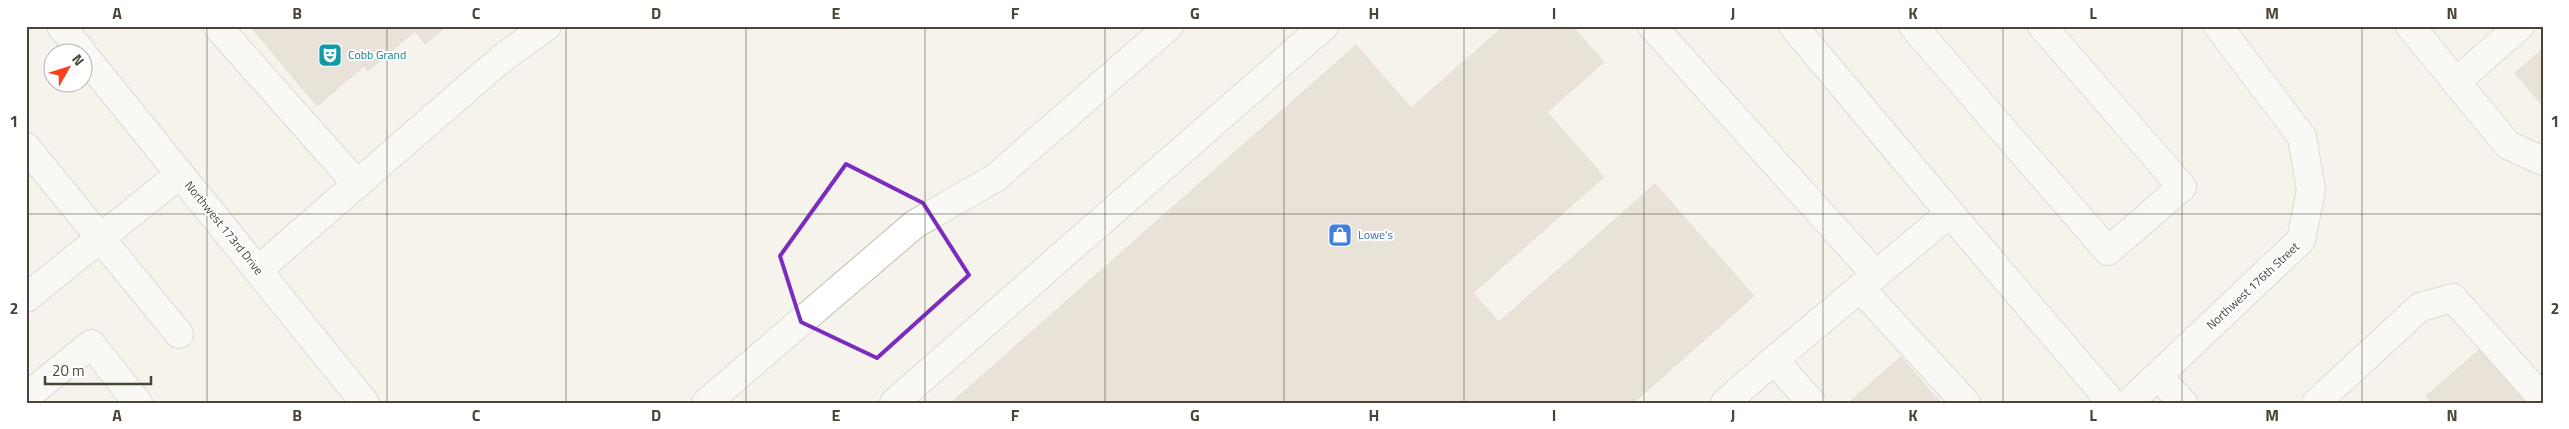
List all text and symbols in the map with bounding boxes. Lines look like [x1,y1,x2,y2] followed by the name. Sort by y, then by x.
[112,1,122,25] text: A
[292,1,302,25] text: B
[472,1,481,25] text: C
[651,1,661,25] text: D
[832,1,841,25] text: E
[1011,1,1020,25] text: F
[1190,1,1200,25] text: G
[1369,1,1379,25] text: H
[1552,1,1556,25] text: I
[1731,1,1735,25] text: J
[1908,1,1918,25] text: K
[2089,1,2097,25] text: L
[2265,1,2279,25] text: M
[2446,1,2458,25] text: N
[42,42,92,92] north arrow
[317,42,343,68] theatre icon: Cobb Grand
[348,45,406,64] place label: Cobb Grand
[67,49,90,70] text: N
[10,109,18,133] text: 1
[2551,109,2559,133] text: 1
[180,177,268,279] street label: Northwest 173rd Drive
[1327,222,1353,248] shop icon: Lowe's
[1358,225,1393,244] place label: Lowe's
[2202,237,2304,334] street label: Northwest 176th Street
[10,296,18,320] text: 2
[2551,296,2559,320] text: 2
[45,354,151,386] scale bar
[52,359,85,382] text: 20 m
[112,403,122,427] text: A
[292,403,302,427] text: B
[472,403,481,427] text: C
[651,403,661,427] text: D
[832,403,841,427] text: E
[1011,403,1020,427] text: F
[1190,403,1200,427] text: G
[1369,403,1379,427] text: H
[1552,403,1556,427] text: I
[1731,403,1735,427] text: J
[1908,403,1918,427] text: K
[2089,403,2097,427] text: L
[2265,403,2279,427] text: M
[2446,403,2458,427] text: N

